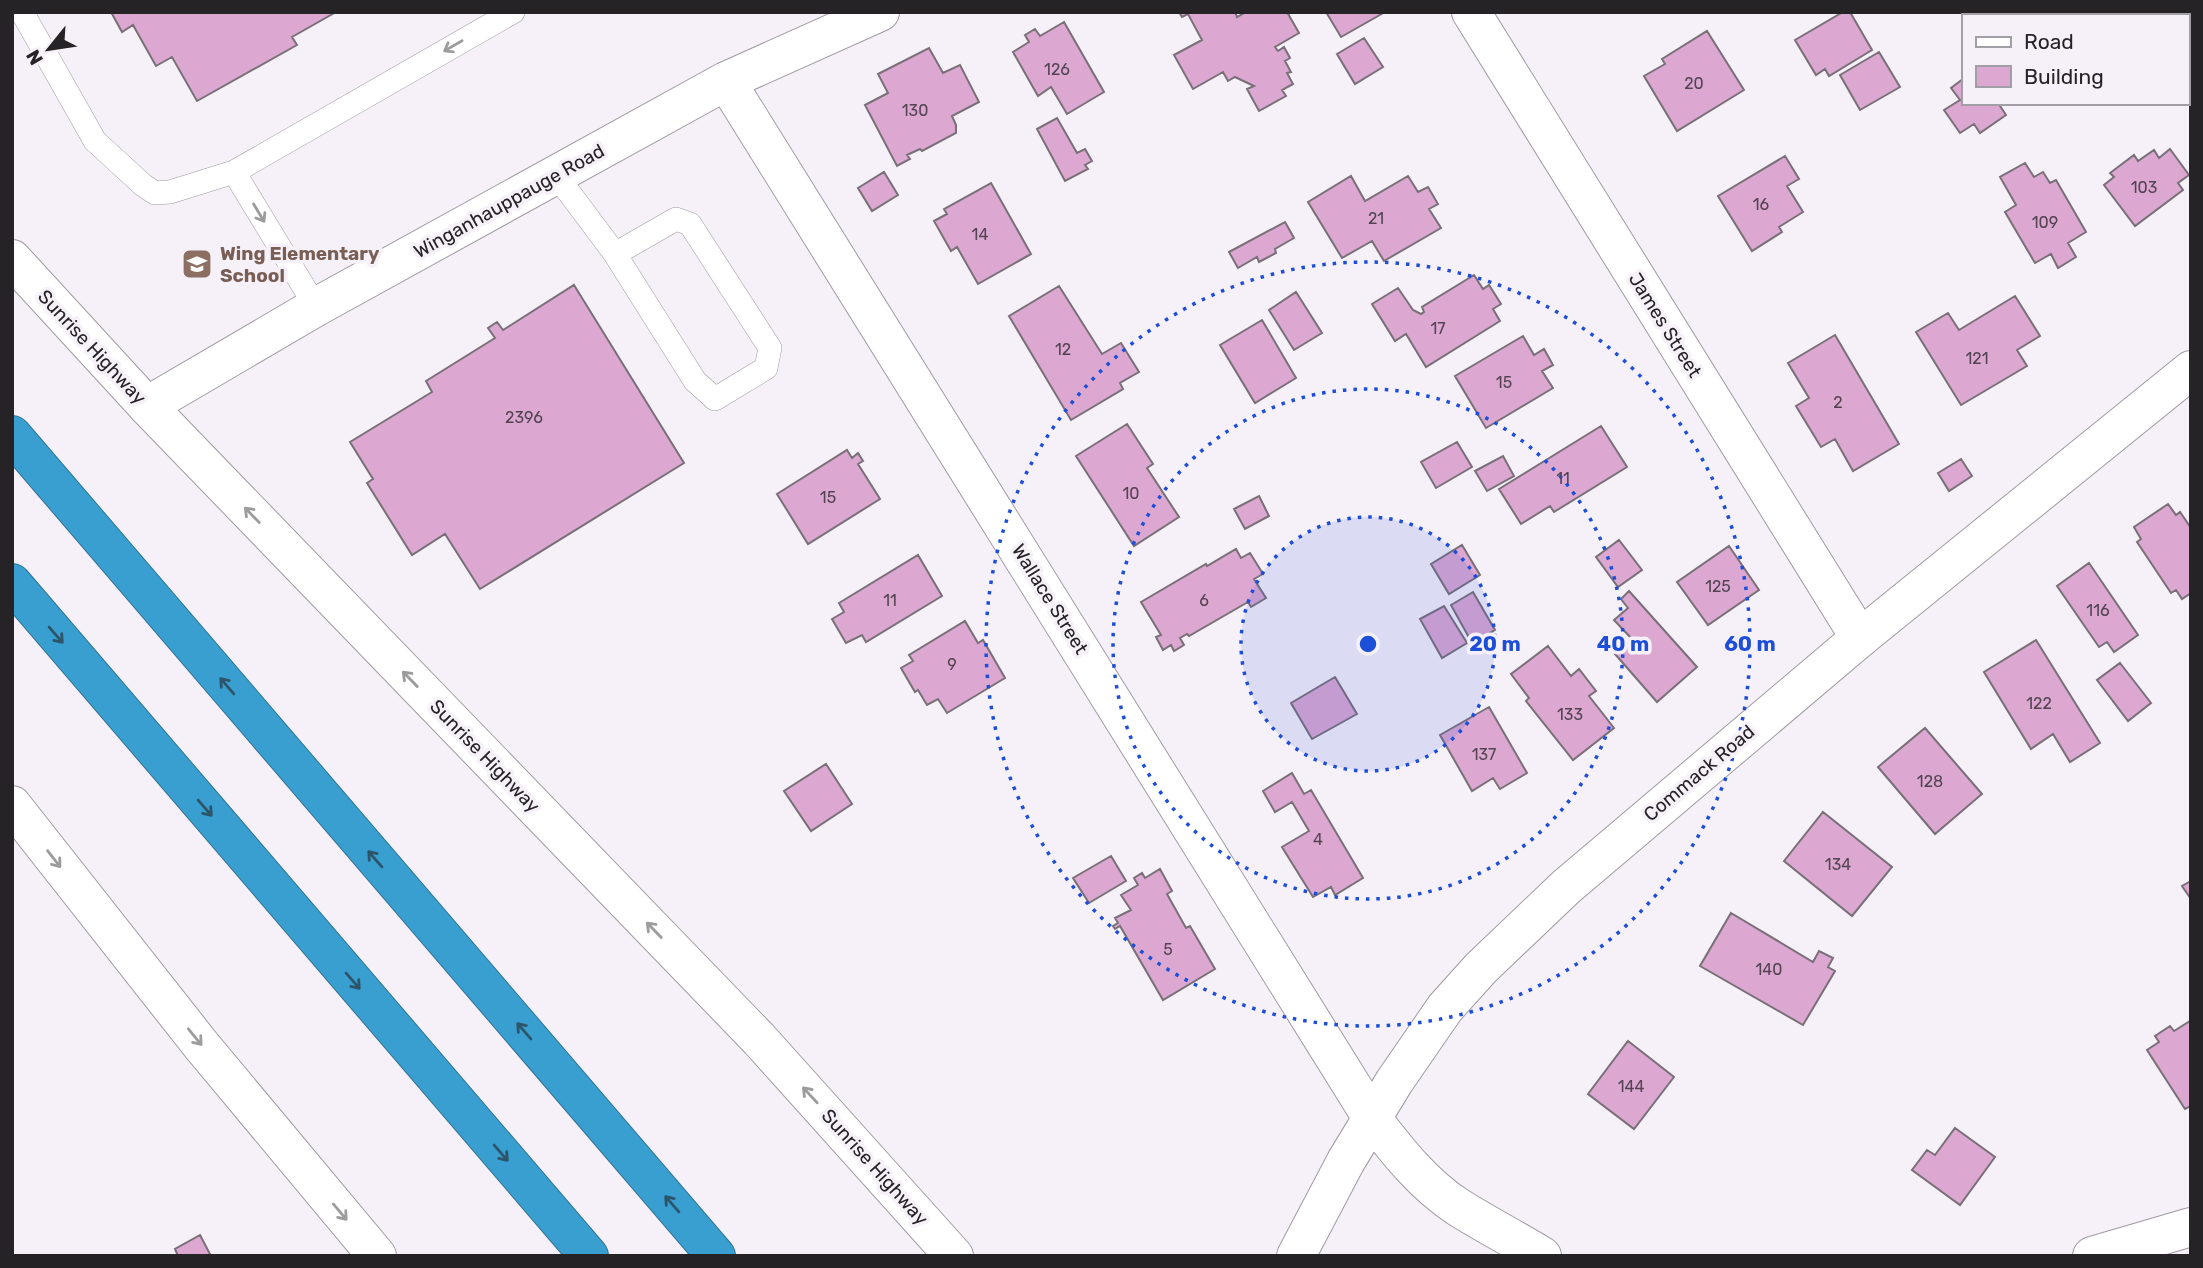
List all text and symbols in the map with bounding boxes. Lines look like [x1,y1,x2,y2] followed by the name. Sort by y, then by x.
[14,14,84,84] north arrow
[1962,14,2189,105] legend
[2024,29,2074,54] text: Road
[444,39,464,53] one-way arrow
[21,46,48,69] text: N
[1044,60,1070,79] house number: 126
[2024,64,2104,89] text: Building
[1684,74,1704,93] house number: 20
[902,101,928,120] house number: 130
[410,139,608,263] street label: Winganhauppauge Road
[2131,178,2157,197] house number: 103
[1753,195,1770,214] house number: 16
[252,203,266,223] one-way arrow
[1368,209,1384,228] house number: 21
[2032,213,2058,232] house number: 109
[972,225,988,244] house number: 14
[220,242,380,287] place label: Wing Elementary School
[180,247,214,281] school or university icon: Wing Elementary School
[1624,268,1707,382] street label: James Street
[33,285,151,409] street label: Sunrise Highway
[1430,319,1446,338] house number: 17
[1055,340,1071,359] house number: 12
[1965,349,1989,368] house number: 121
[1496,373,1512,392] house number: 15
[1833,393,1843,412] house number: 2
[505,408,543,427] house number: 2396
[1556,469,1570,488] house number: 11
[1122,484,1140,503] house number: 10
[820,488,836,507] house number: 15
[244,507,261,524] one-way arrow
[1007,540,1093,659] street label: Wallace Street
[1705,577,1731,596] house number: 125
[883,591,897,610] house number: 11
[1199,591,1209,610] house number: 6
[2086,601,2110,620] house number: 116
[48,626,64,644] one-way arrow
[1469,631,1521,656] text: 20 m
[1597,631,1649,656] text: 40 m
[1724,631,1776,656] text: 60 m
[1356,632,1380,656] centre of rings
[947,655,957,674] house number: 9
[402,671,419,688] one-way arrow
[219,677,235,695] one-way arrow
[2026,694,2052,713] house number: 122
[425,695,545,817] street label: Sunrise Highway
[1557,705,1583,724] house number: 133
[1639,720,1759,826] street label: Commack Road
[1472,745,1496,764] house number: 137
[1917,772,1943,791] house number: 128
[197,799,213,817] one-way arrow
[1313,830,1323,849] house number: 4
[47,849,62,867] one-way arrow
[367,850,383,868] one-way arrow
[1825,855,1851,874] house number: 134
[645,922,662,939] one-way arrow
[1163,940,1173,959] house number: 5
[1756,960,1782,979] house number: 140
[345,971,361,989] one-way arrow
[516,1023,532,1041] one-way arrow
[187,1028,203,1046] one-way arrow
[1618,1077,1644,1096] house number: 144
[802,1087,819,1104] one-way arrow
[817,1104,933,1230] street label: Sunrise Highway
[493,1144,509,1162] one-way arrow
[664,1195,680,1213] one-way arrow
[332,1203,348,1221] one-way arrow

